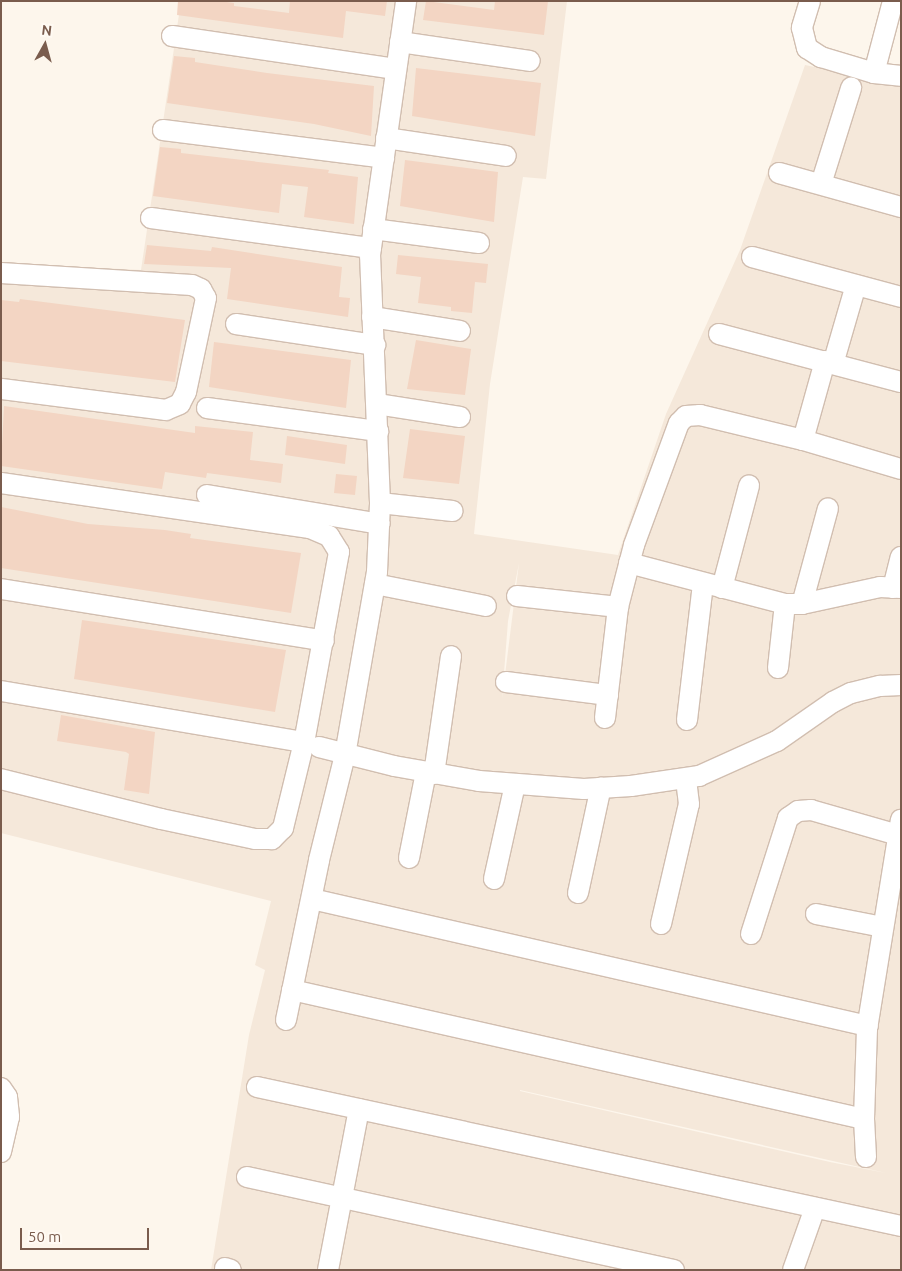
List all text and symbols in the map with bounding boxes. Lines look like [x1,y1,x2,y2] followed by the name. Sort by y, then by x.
[20,20,70,70] north arrow
[41,22,53,39] text: N
[22,1218,151,1250] scale bar
[28,1228,61,1245] text: 50 m

